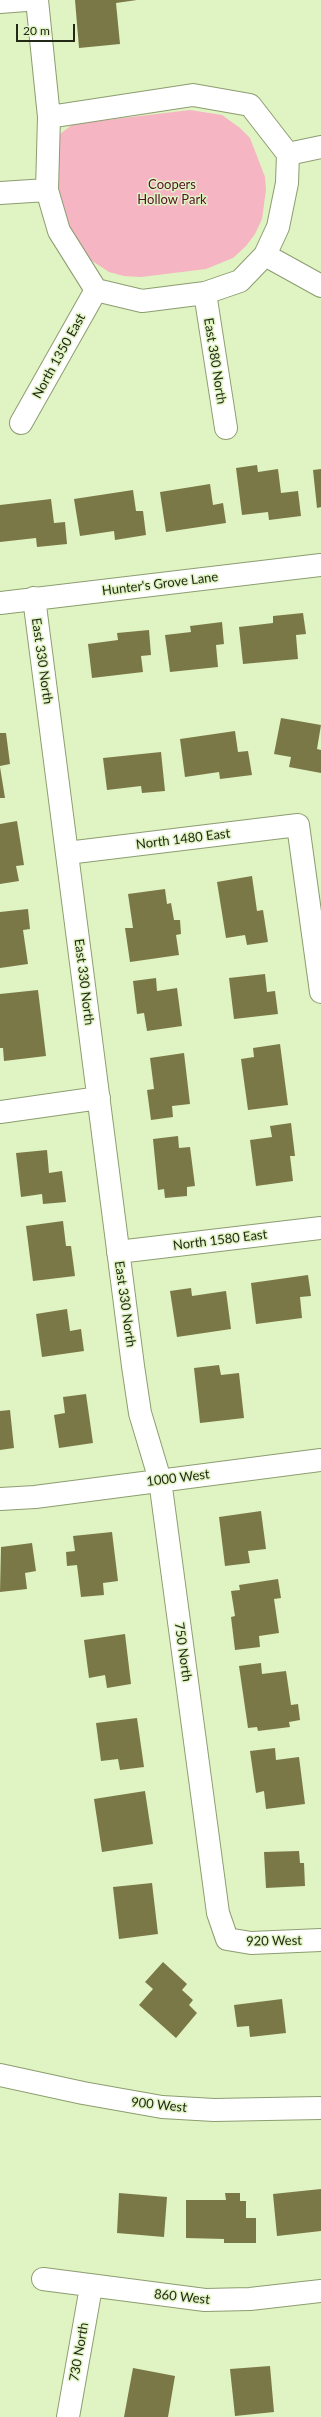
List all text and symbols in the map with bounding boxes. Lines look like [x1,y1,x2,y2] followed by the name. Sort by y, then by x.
[18,16,77,42] scale bar
[23,23,50,38] text: 20 m
[137,177,207,208] park label: Coopers Hollow Park
[29,311,89,401] street label: North 1350 East
[200,317,230,405] street label: East 380 North
[101,569,219,599] street label: Hunter's Grove Lane
[28,617,56,705] street label: East 330 North
[135,825,231,853] street label: North 1480 East
[71,938,97,1026] street label: East 330 North
[172,1226,268,1254] street label: North 1580 East
[111,1260,139,1348] street label: East 330 North
[146,1466,210,1490] street label: 1000 West
[171,1621,195,1683] street label: 750 North
[246,1933,302,1949] street label: 920 West
[130,2094,188,2116] street label: 900 West
[153,2286,211,2308] street label: 860 West
[66,2321,92,2383] street label: 730 North

